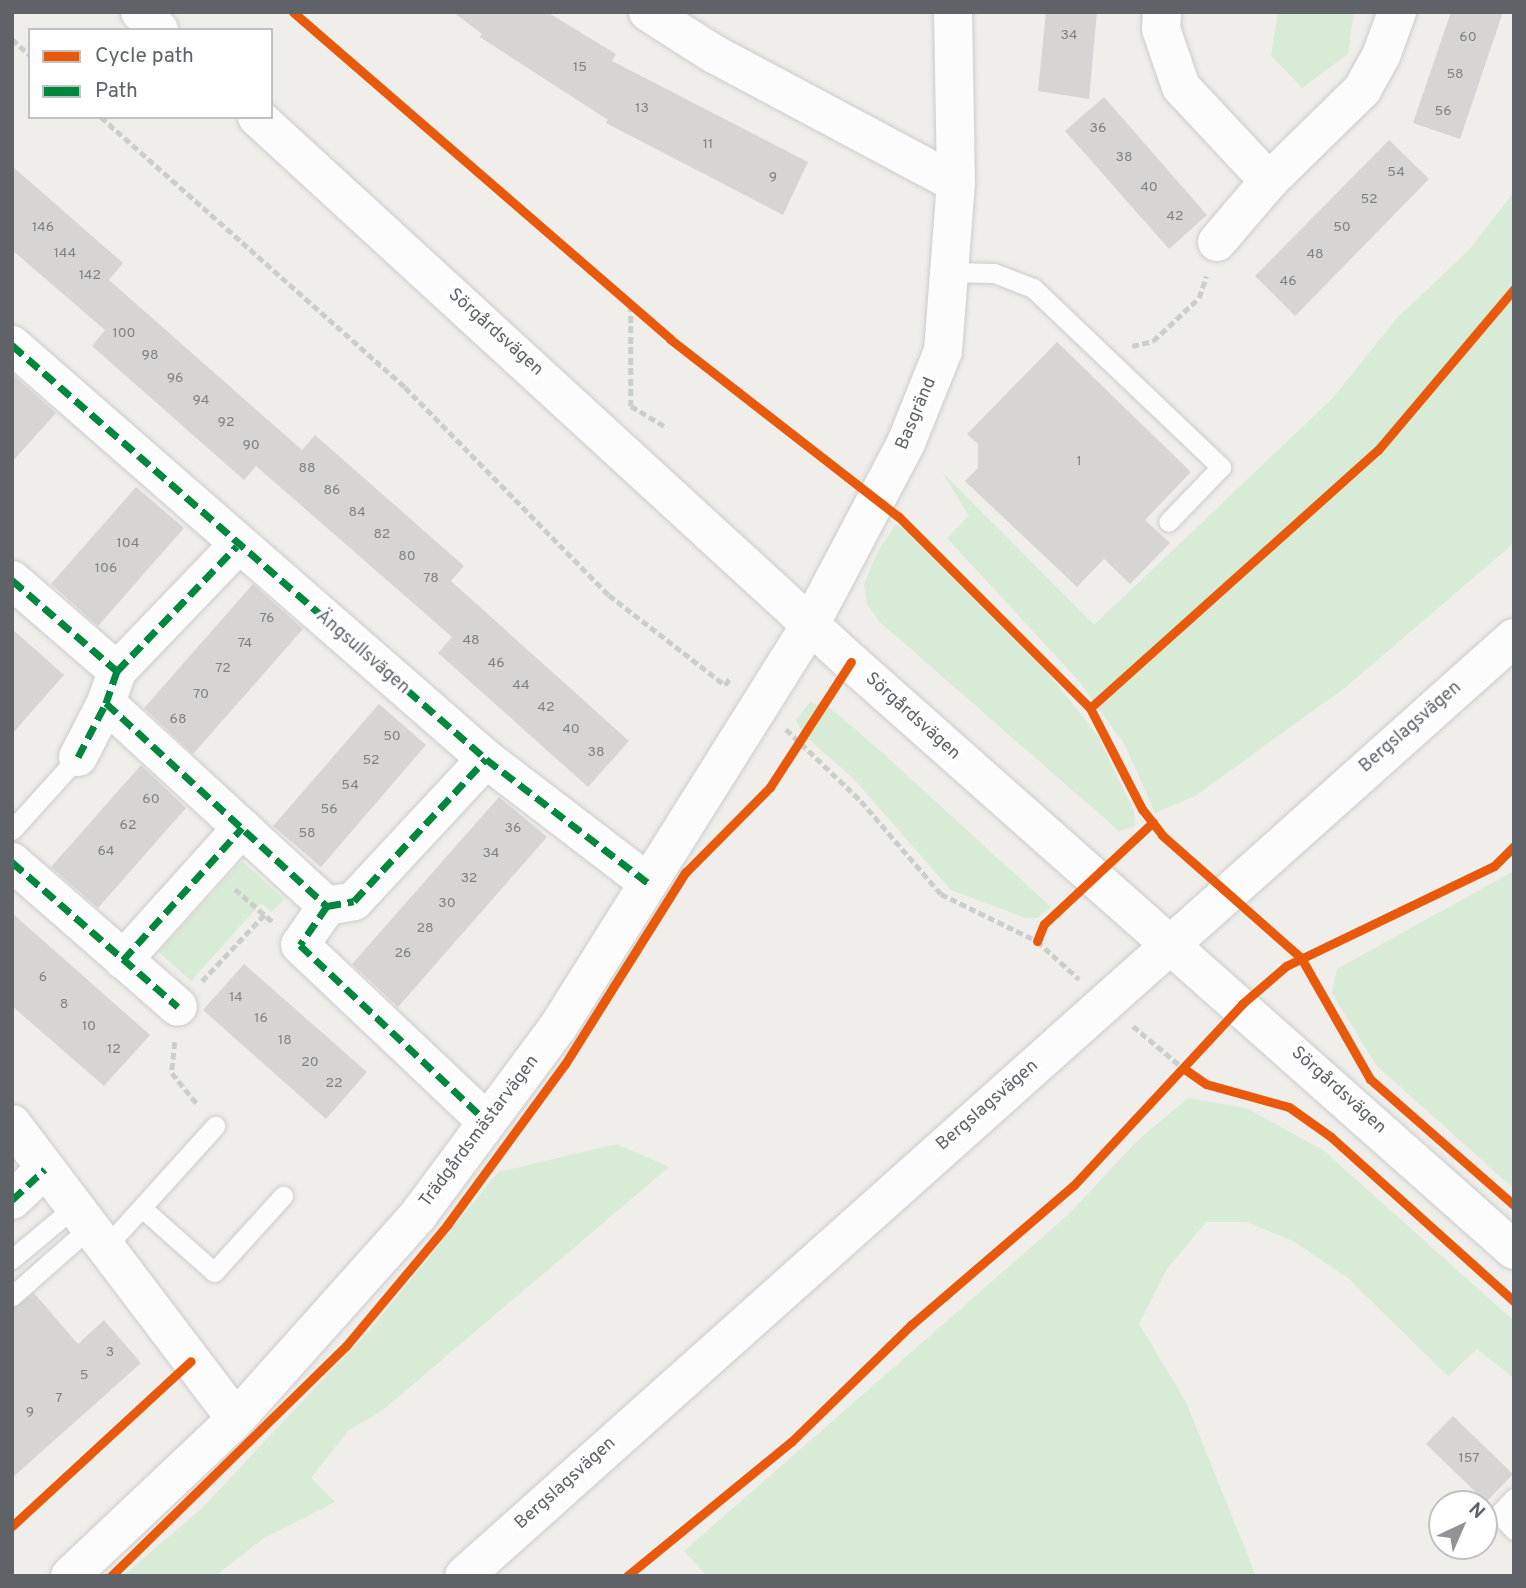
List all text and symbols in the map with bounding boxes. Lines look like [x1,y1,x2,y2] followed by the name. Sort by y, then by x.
[28,28,273,119] legend
[1060,28,1078,44] house number: 34
[1459,30,1477,46] house number: 60
[95,43,194,70] text: Cycle path
[573,60,587,76] house number: 15
[1446,67,1464,83] house number: 58
[95,78,138,105] text: Path
[635,101,649,117] house number: 13
[1434,104,1452,120] house number: 56
[1090,121,1106,137] house number: 36
[703,137,713,153] house number: 11
[1116,150,1132,166] house number: 38
[1387,165,1405,181] house number: 54
[769,170,777,186] house number: 9
[1140,180,1158,196] house number: 40
[1360,192,1378,208] house number: 52
[1166,209,1184,225] house number: 42
[32,220,54,236] house number: 146
[1333,220,1351,236] house number: 50
[54,246,76,262] house number: 144
[1306,247,1324,263] house number: 48
[79,268,101,284] house number: 142
[1279,274,1297,290] house number: 46
[443,285,547,381] street label: Sörgårdsvägen
[112,326,136,342] house number: 100
[142,348,158,364] house number: 98
[167,371,183,387] house number: 96
[892,375,942,453] street label: Basgränd
[192,393,210,409] house number: 94
[218,415,234,431] house number: 92
[242,438,260,454] house number: 90
[1076,454,1082,470] house number: 1
[298,461,316,477] house number: 88
[324,483,340,499] house number: 86
[348,505,366,521] house number: 84
[374,527,390,543] house number: 82
[117,536,139,552] house number: 104
[398,549,416,565] house number: 80
[95,561,117,577] house number: 106
[423,571,439,587] house number: 78
[311,606,413,700] street label: Ängsullsvägen
[260,611,274,627] house number: 76
[462,633,480,649] house number: 48
[238,636,252,652] house number: 74
[487,656,505,672] house number: 46
[215,661,231,677] house number: 72
[860,669,964,765] street label: Sörgårdsvägen
[512,678,530,694] house number: 44
[1356,678,1466,778] street label: Bergslagsvägen
[193,687,209,703] house number: 70
[537,700,555,716] house number: 42
[170,712,186,728] house number: 68
[562,722,580,738] house number: 40
[383,729,401,745] house number: 50
[588,745,604,761] house number: 38
[362,753,380,769] house number: 52
[341,778,359,794] house number: 54
[142,792,160,808] house number: 60
[320,802,338,818] house number: 56
[120,818,136,834] house number: 62
[505,821,521,837] house number: 36
[298,826,316,842] house number: 58
[97,844,115,860] house number: 64
[482,846,500,862] house number: 34
[461,871,477,887] house number: 32
[438,896,456,912] house number: 30
[416,921,434,937] house number: 28
[395,946,411,962] house number: 26
[39,970,47,986] house number: 6
[229,990,243,1006] house number: 14
[60,997,68,1013] house number: 8
[254,1011,268,1027] house number: 16
[82,1019,96,1035] house number: 10
[278,1033,292,1049] house number: 18
[107,1042,121,1058] house number: 12
[1286,1043,1390,1139] street label: Sörgårdsvägen
[416,1052,544,1212] street label: Trädgårdsmästarvägen
[301,1055,319,1071] house number: 20
[933,1056,1043,1156] street label: Bergslagsvägen
[325,1076,343,1092] house number: 22
[106,1345,114,1361] house number: 3
[80,1368,88,1384] house number: 5
[55,1391,63,1407] house number: 7
[26,1405,34,1421] house number: 9
[511,1433,621,1535] street label: Bergslagsvägen
[1458,1451,1480,1467] house number: 157
[1428,1490,1498,1560] north arrow
[1463,1498,1489,1525] text: N

